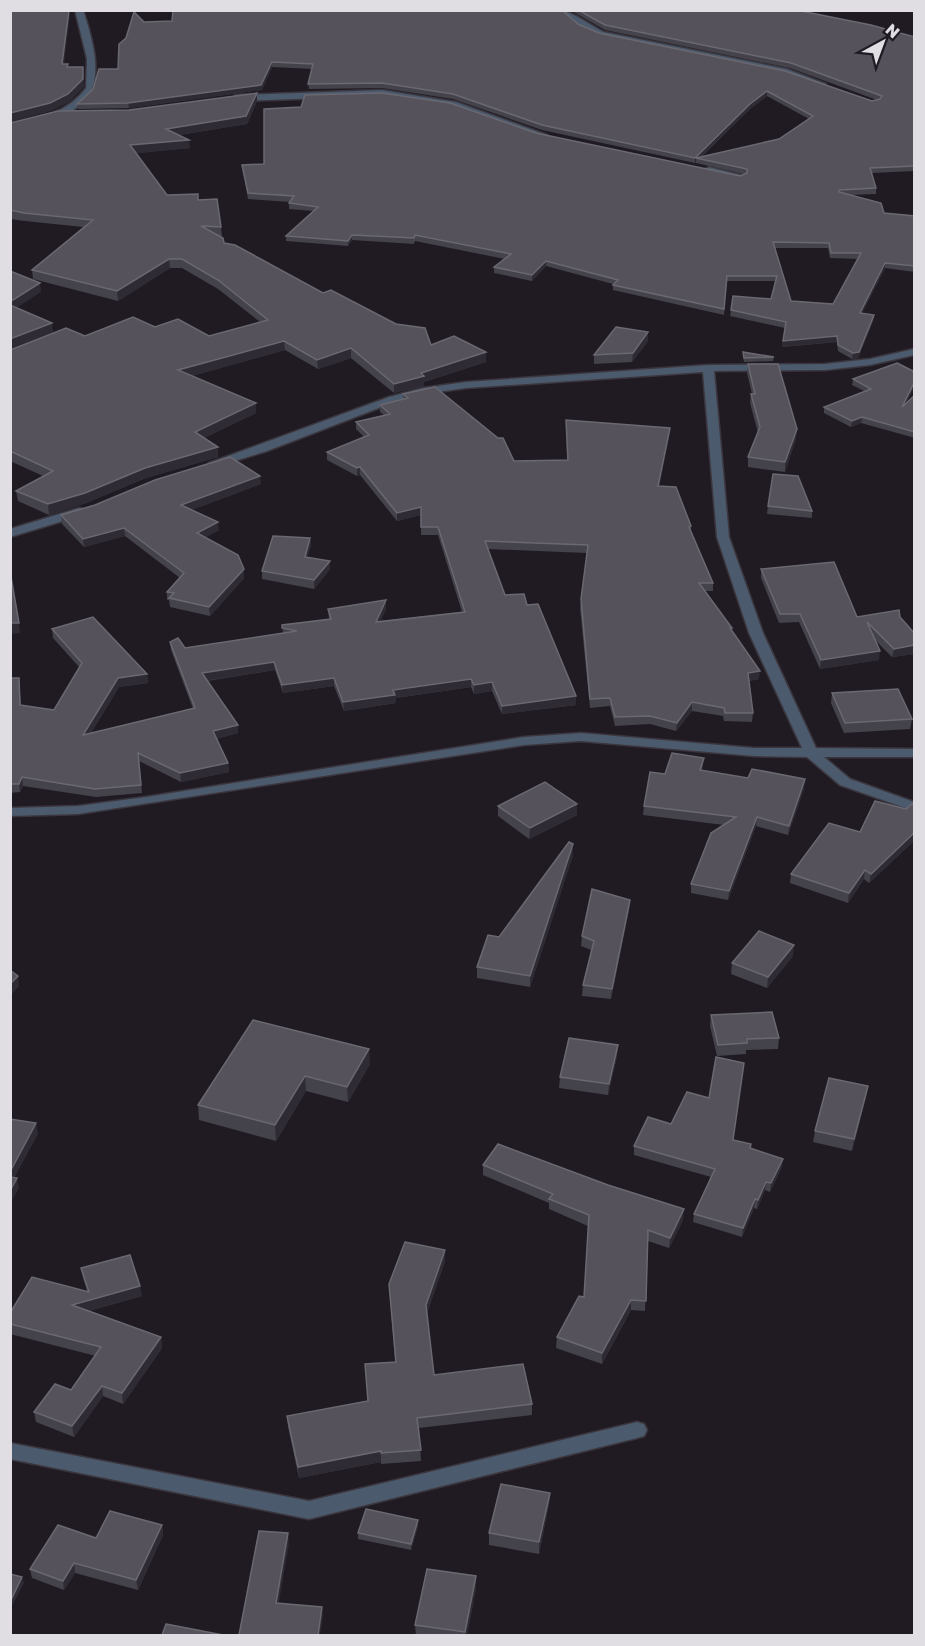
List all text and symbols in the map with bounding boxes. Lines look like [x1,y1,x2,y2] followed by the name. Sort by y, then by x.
[853,12,913,72] north arrow
[882,19,904,42] text: N

